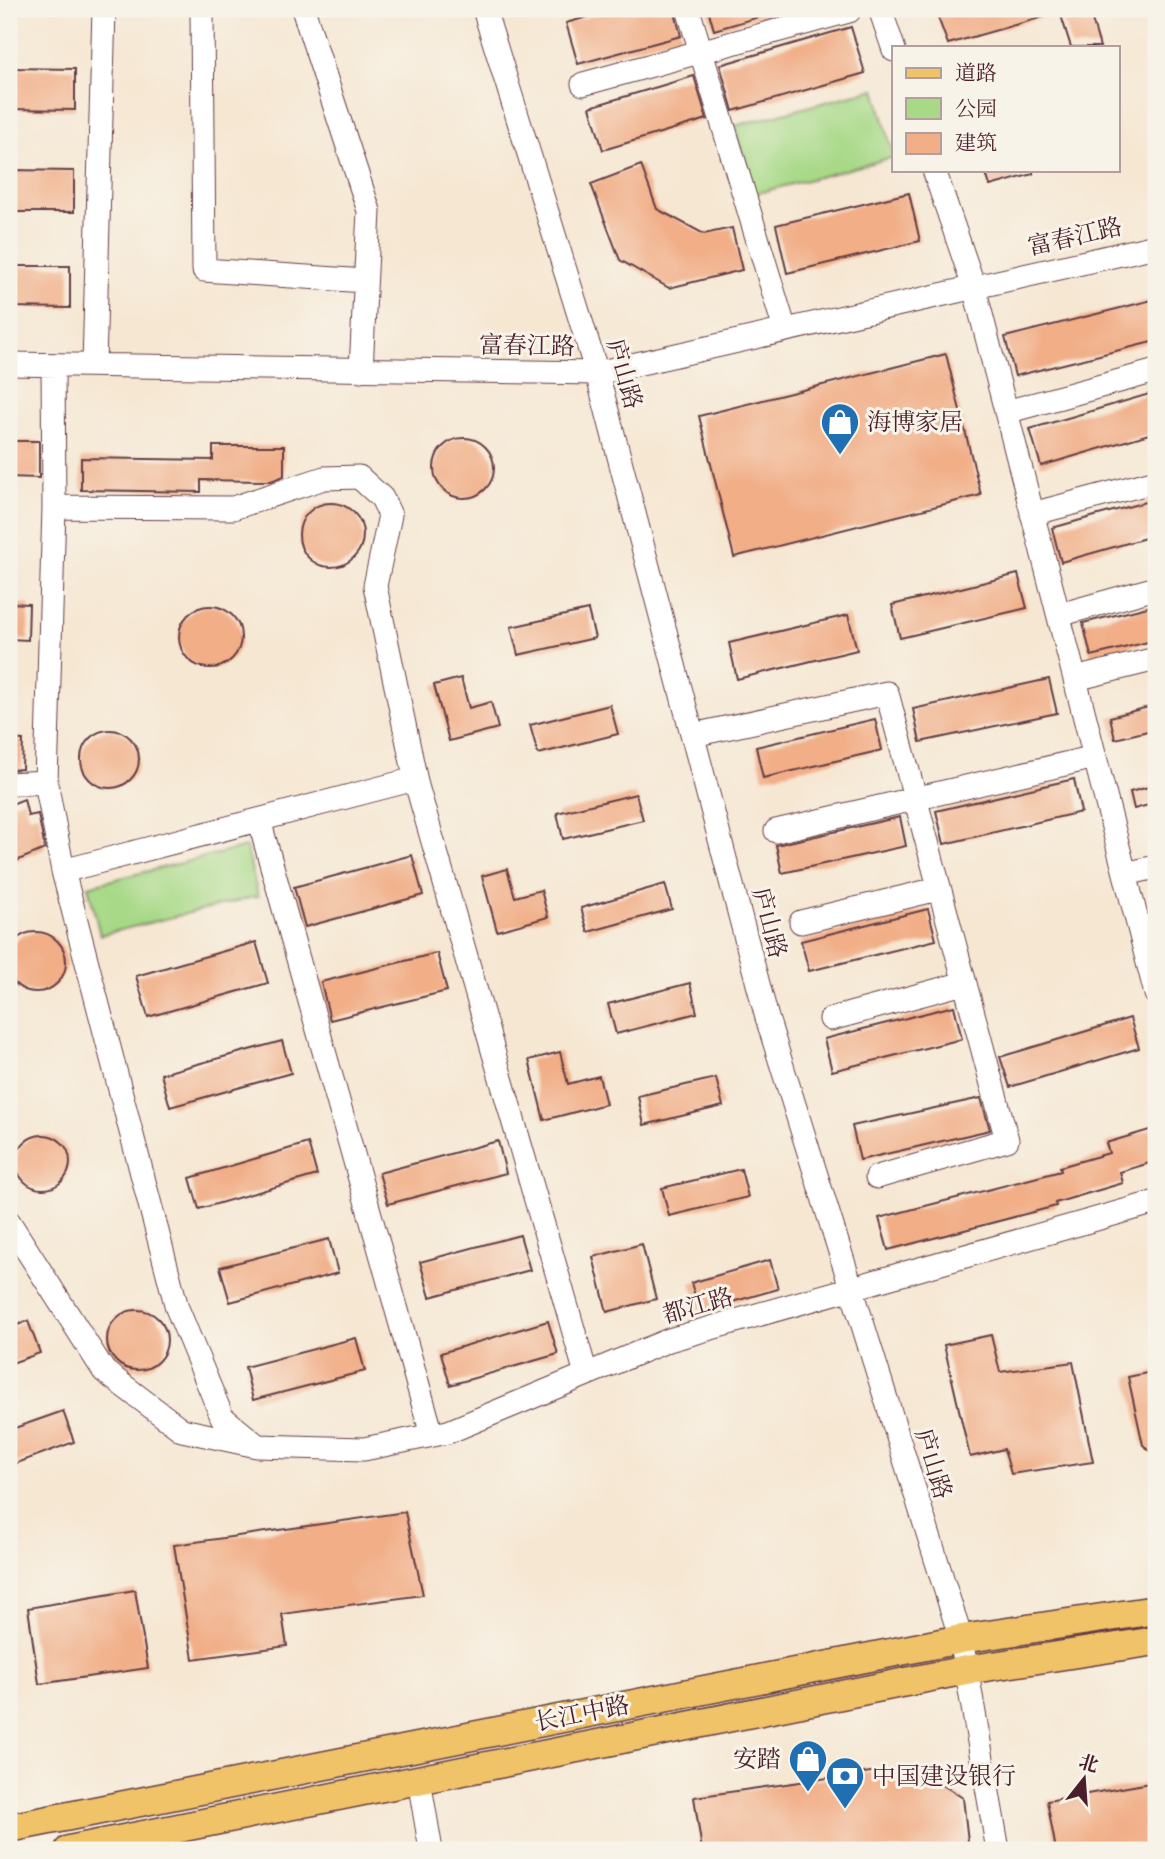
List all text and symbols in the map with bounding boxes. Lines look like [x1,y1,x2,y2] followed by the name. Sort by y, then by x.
[892,46,1120,172] legend
[955,60,997,87] text: 道路
[955,96,997,123] text: 公园
[955,130,997,157] text: 建筑
[1025,211,1125,263] street label: 富春江路
[479,330,575,362] street label: 富春江路
[599,335,649,413] street label: 庐山路
[819,401,861,456] shop icon: 海博家居
[867,407,963,438] place label: 海博家居
[745,884,793,962] street label: 庐山路
[659,1281,737,1331] street label: 都江路
[908,1425,958,1503] street label: 庐山路
[532,1690,632,1738] street label: 长江中路
[787,1738,829,1793] shop icon: 安踏
[733,1744,781,1775] place label: 安踏
[1050,1744,1120,1814] north arrow
[1076,1749,1101,1778] text: 北
[824,1755,866,1810] bank icon: 中国建设银行
[872,1761,1016,1792] place label: 中国建设银行

